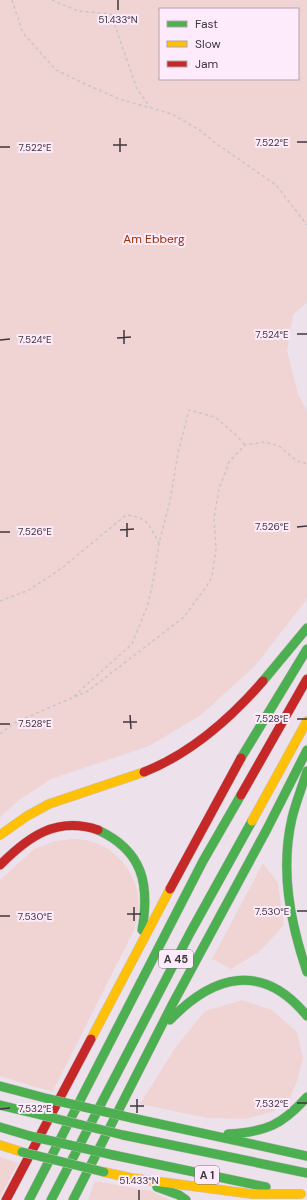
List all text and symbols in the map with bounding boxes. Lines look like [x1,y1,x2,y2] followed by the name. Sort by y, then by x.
[159,8,299,80] legend
[98,13,138,26] text: 51.433°N
[195,16,218,32] text: Fast
[195,36,221,52] text: Slow
[195,56,218,72] text: Jam
[255,136,289,149] text: 7.522°E
[18,141,52,154] text: 7.522°E
[123,231,185,247] park label: Am Ebberg
[255,328,289,341] text: 7.524°E
[18,333,52,346] text: 7.524°E
[255,520,289,533] text: 7.526°E
[18,525,52,538] text: 7.526°E
[255,712,289,725] text: 7.528°E
[18,717,52,730] text: 7.528°E
[255,905,290,918] text: 7.530°E
[18,910,53,923] text: 7.530°E
[159,950,193,968] road number: A 45
[255,1097,289,1110] text: 7.532°E
[18,1102,52,1115] text: 7.532°E
[195,1166,219,1184] road number: A 1
[119,1174,159,1187] text: 51.433°N

